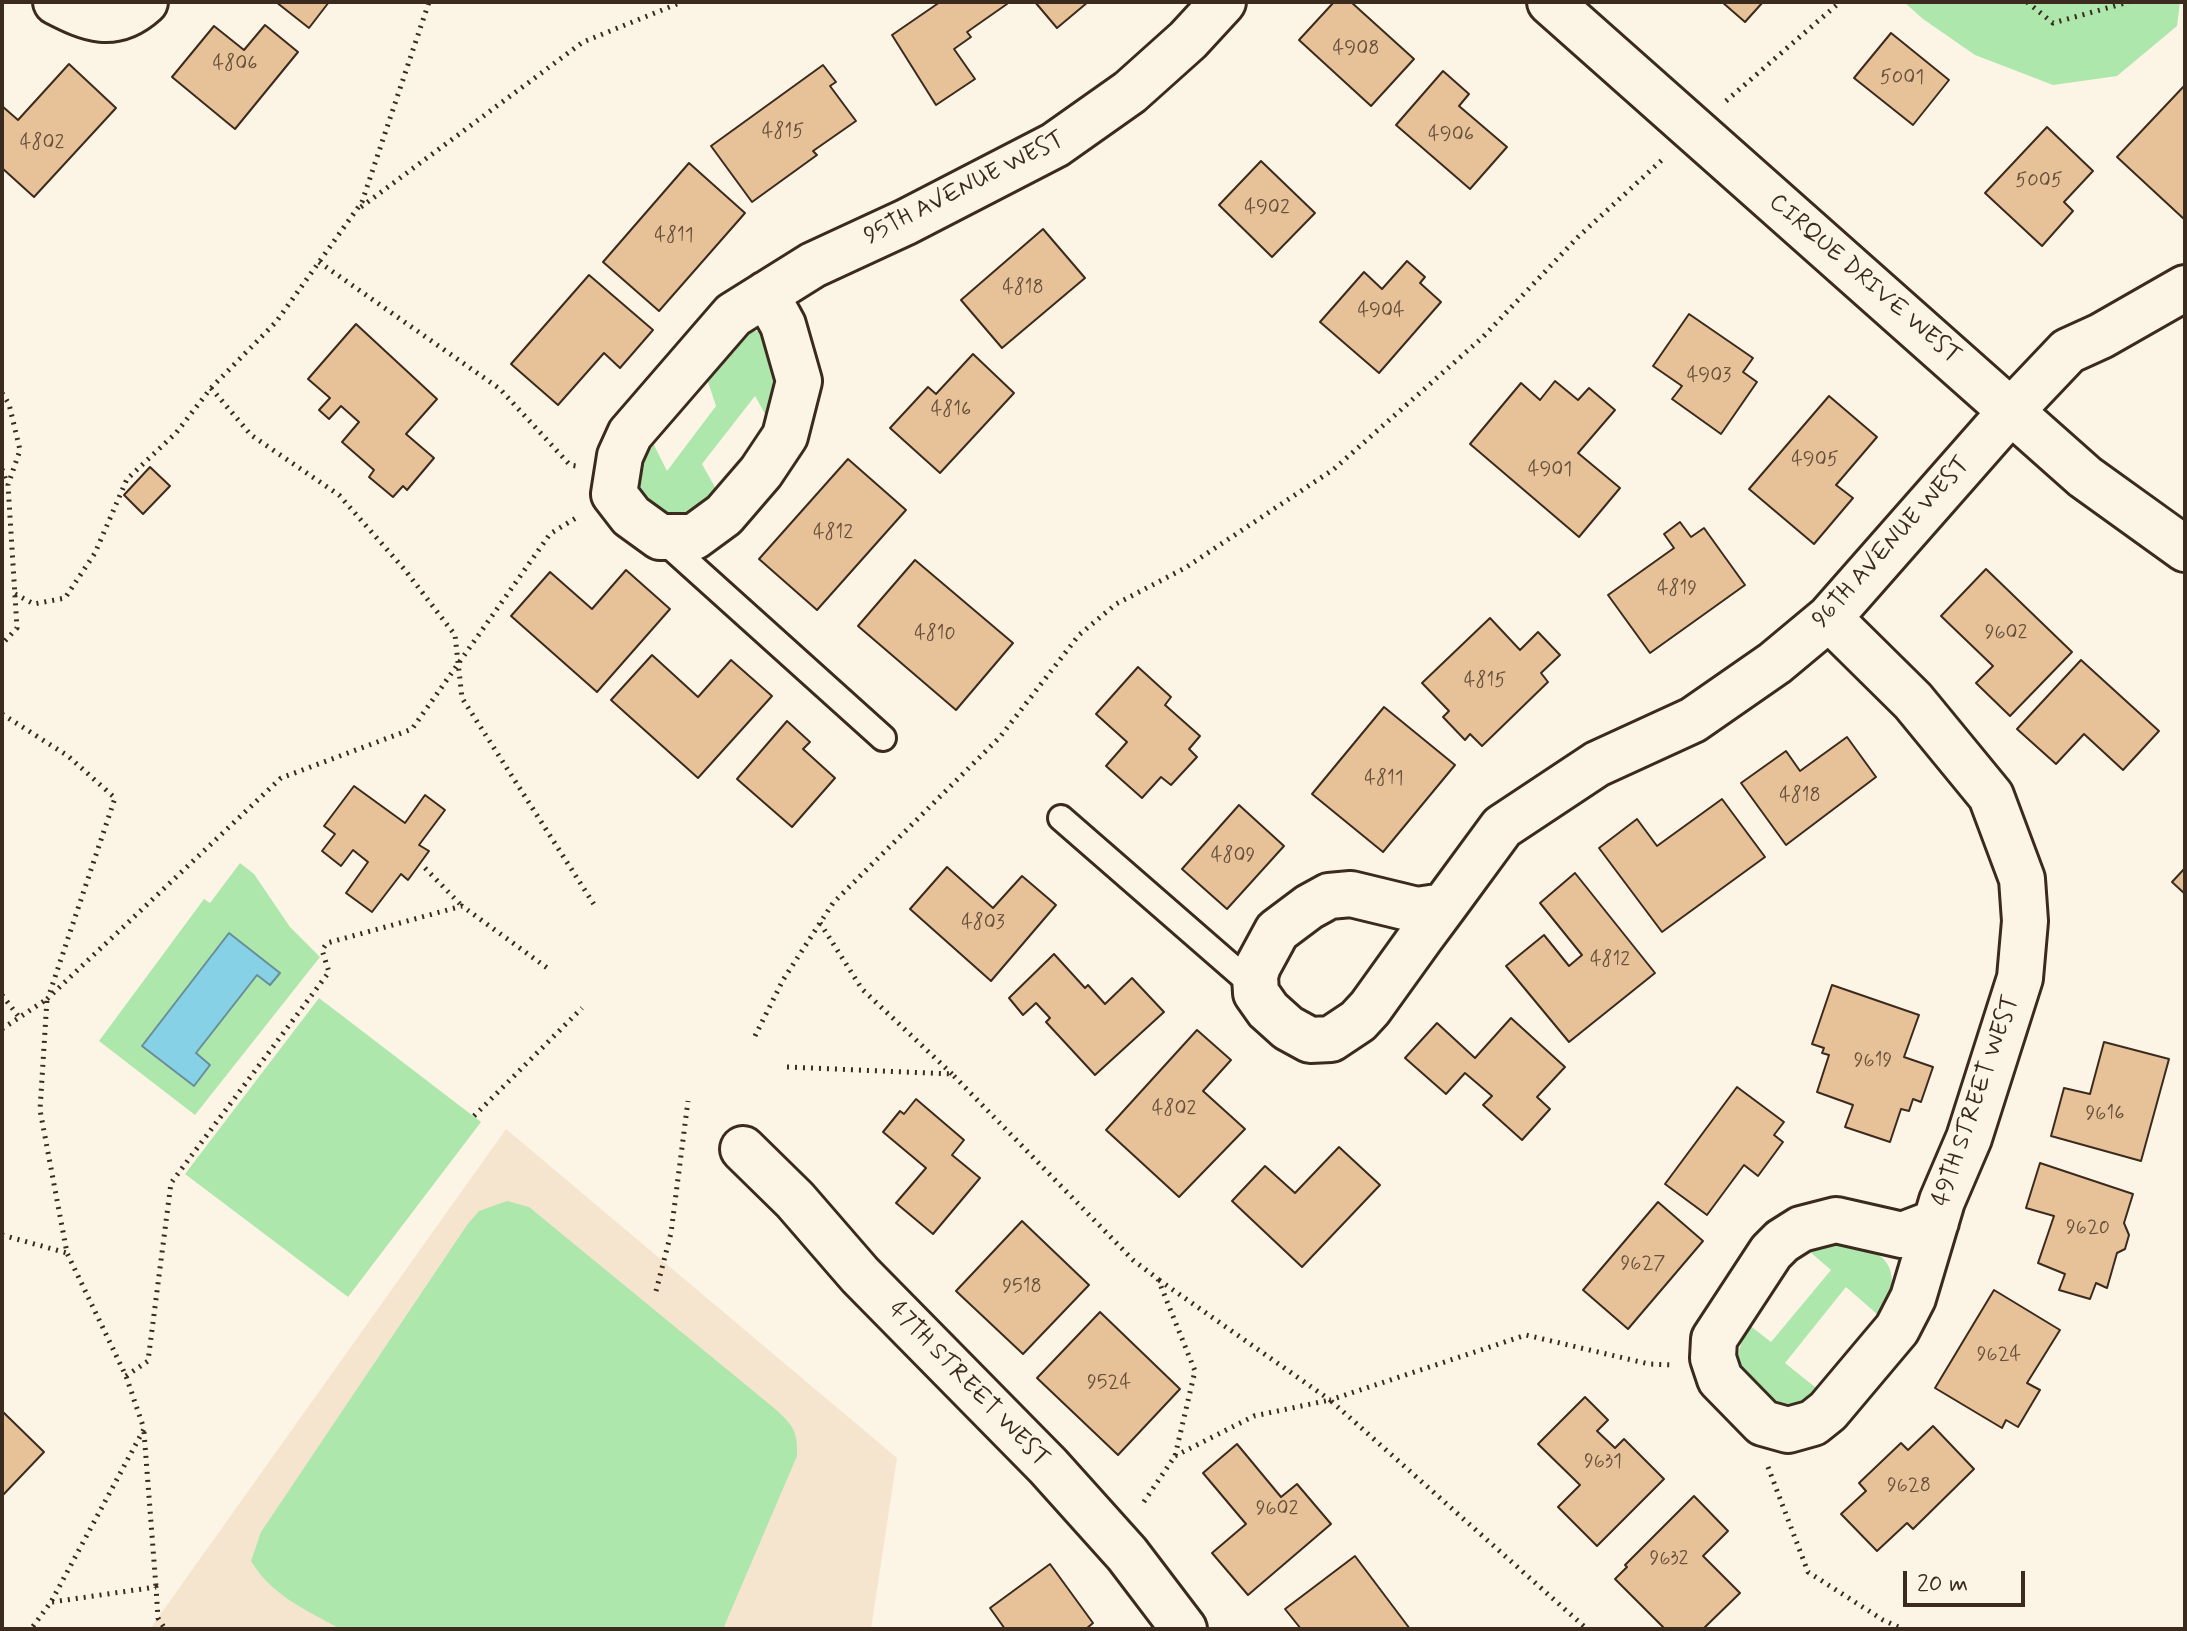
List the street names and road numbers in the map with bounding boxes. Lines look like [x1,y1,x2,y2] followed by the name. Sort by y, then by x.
[860,126,1070,252] street label: 95TH AVENUE WEST
[1762,189,1966,371] street label: CIRQUE DRIVE WEST
[1807,451,1977,635] street label: 96TH AVENUE WEST
[1927,992,2027,1210] street label: 49TH STREET WEST
[881,1296,1055,1474] street label: 47TH STREET WEST

